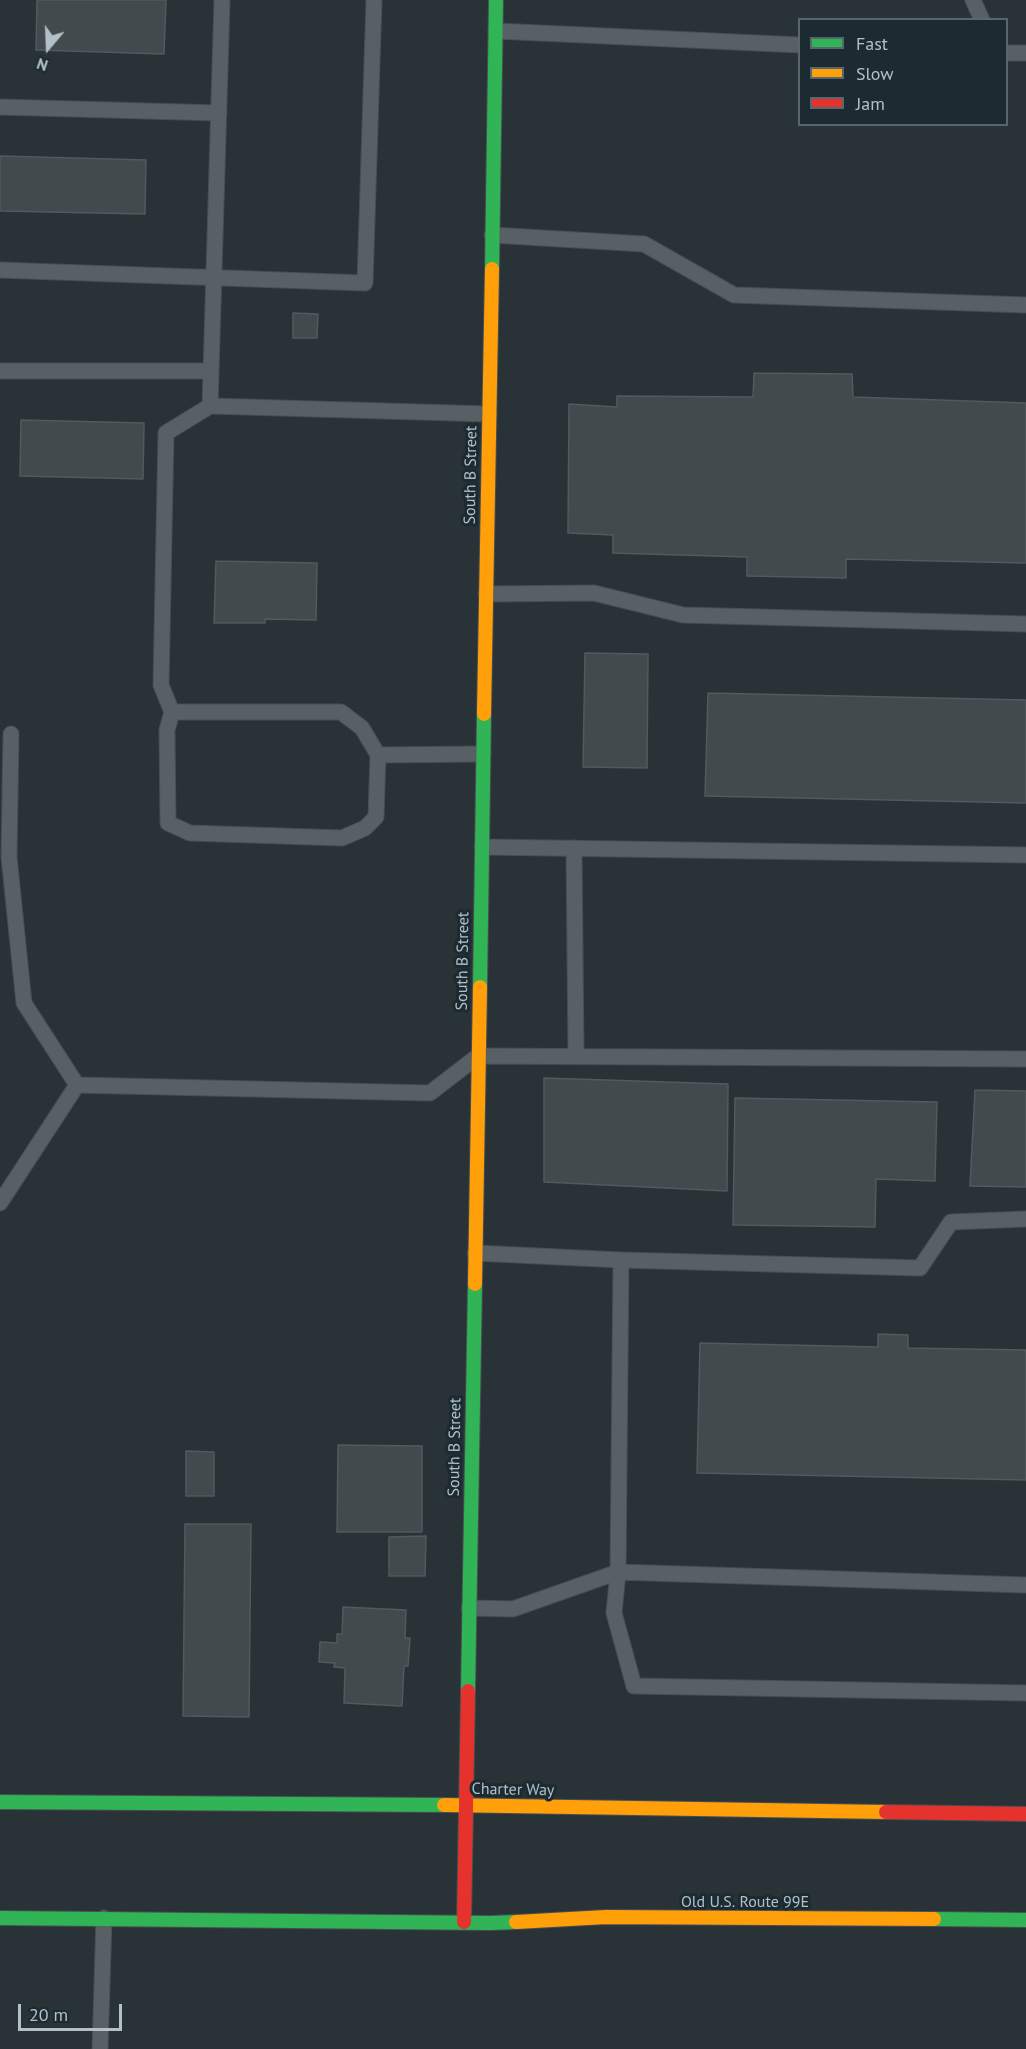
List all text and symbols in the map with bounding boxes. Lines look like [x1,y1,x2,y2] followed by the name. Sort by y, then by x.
[18,18,78,78] north arrow
[798,18,1008,126] legend
[856,32,888,55] text: Fast
[34,54,50,76] text: N
[856,62,894,85] text: Slow
[856,92,885,115] text: Jam
[461,426,481,524] street label: South B Street
[453,912,473,1010] street label: South B Street
[445,1398,465,1496] street label: South B Street
[471,1780,555,1800] street label: Charter Way
[681,1892,809,1912] street label: Old U.S. Route 99E
[21,1992,124,2030] scale bar
[29,2003,68,2026] text: 20 m

